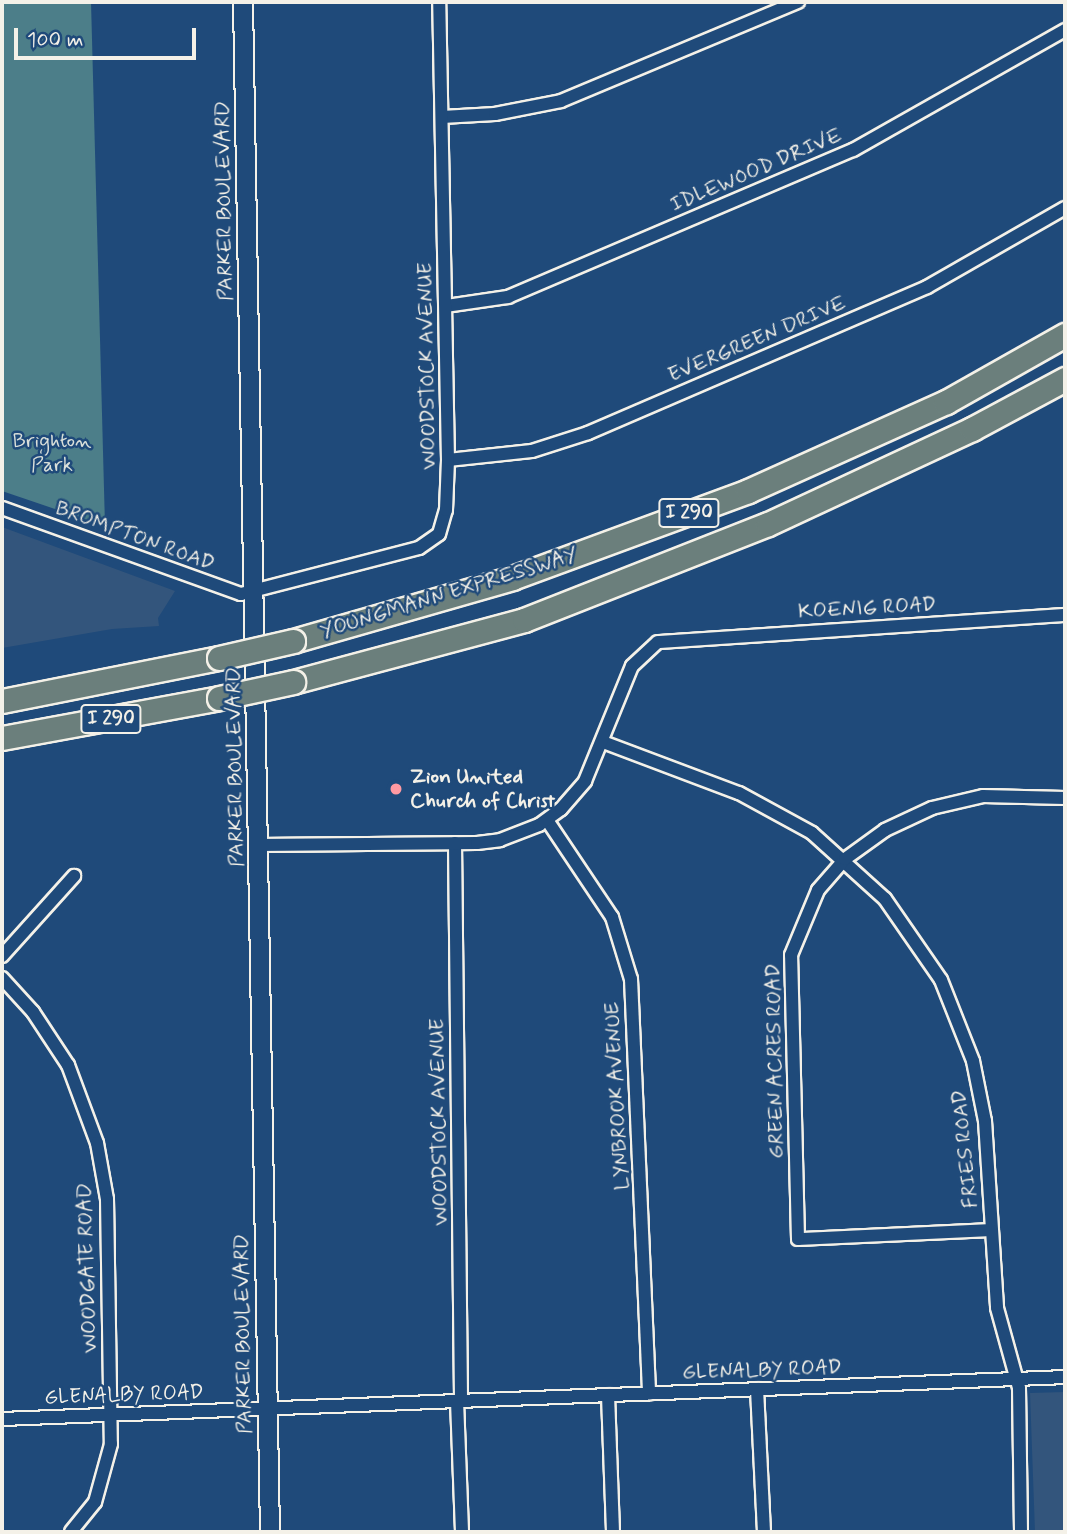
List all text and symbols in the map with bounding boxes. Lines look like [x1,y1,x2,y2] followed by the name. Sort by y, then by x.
[18,14,200,58] scale bar
[27,26,83,54] text: 100 m
[210,102,238,300] street label: PARKER BOULEVARD
[666,122,846,218] street label: IDLEWOOD DRIVE
[413,262,441,470] street label: WOODSTOCK AVENUE
[664,290,850,388] street label: EVERGREEN DRIVE
[12,428,92,478] park label: Brighton Park
[51,495,219,577] street label: BROMPTON ROAD
[658,498,720,528] road number: I 290
[317,542,581,644] street label: YOUNGMANN EXPRESSWAY
[797,592,937,624] street label: KOENIG ROAD
[221,668,249,866] street label: PARKER BOULEVARD
[80,704,142,734] road number: I 290
[410,764,561,814] place label: Zion United Church of Christ
[388,781,404,797] marker: Zion United Church of Christ
[761,962,789,1160] street label: GREEN ACRES ROAD
[599,1000,635,1192] street label: LYNBROOK AVENUE
[425,1018,453,1226] street label: WOODSTOCK AVENUE
[946,1088,984,1210] street label: FRIES ROAD
[71,1183,103,1353] street label: WOODGATE ROAD
[229,1235,257,1433] street label: PARKER BOULEVARD
[682,1355,842,1385] street label: GLENALBY ROAD
[44,1380,204,1410] street label: GLENALBY ROAD

